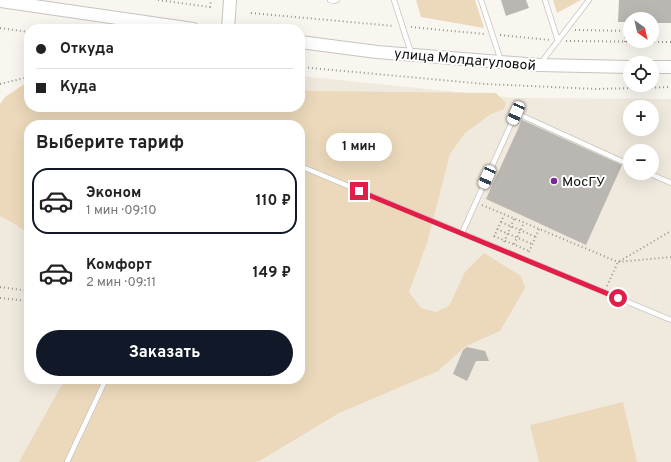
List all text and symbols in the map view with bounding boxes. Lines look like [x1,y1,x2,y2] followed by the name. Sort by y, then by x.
[623,12,659,48] north arrow
[623,12,659,180] map controls
[60,40,114,59] text: Откуда
[393,46,536,75] street label: улица Молдагуловой
[623,56,659,92] button: locate
[60,78,97,97] text: Куда
[506,100,526,126] car
[623,100,659,136] button: +
[36,132,184,155] text: Выберите тариф
[326,133,392,161] callout: 1 мин
[342,139,376,155] text: 1 мин
[623,144,659,180] button: −
[477,164,497,190] car
[562,174,605,191] place label: МосГУ
[549,176,559,186] marker: МосГУ
[350,182,368,200] route end
[38,183,74,219] icon: car
[86,184,141,203] text: Эконом
[256,192,291,211] text: 110 ₽
[86,203,157,219] text: 1 мин · 09:10
[38,255,74,291] icon: car
[86,256,152,275] text: Комфорт
[253,264,291,283] text: 149 ₽
[86,275,156,291] text: 2 мин · 09:11
[609,289,627,307] route start
[36,330,293,376] button: Заказать

